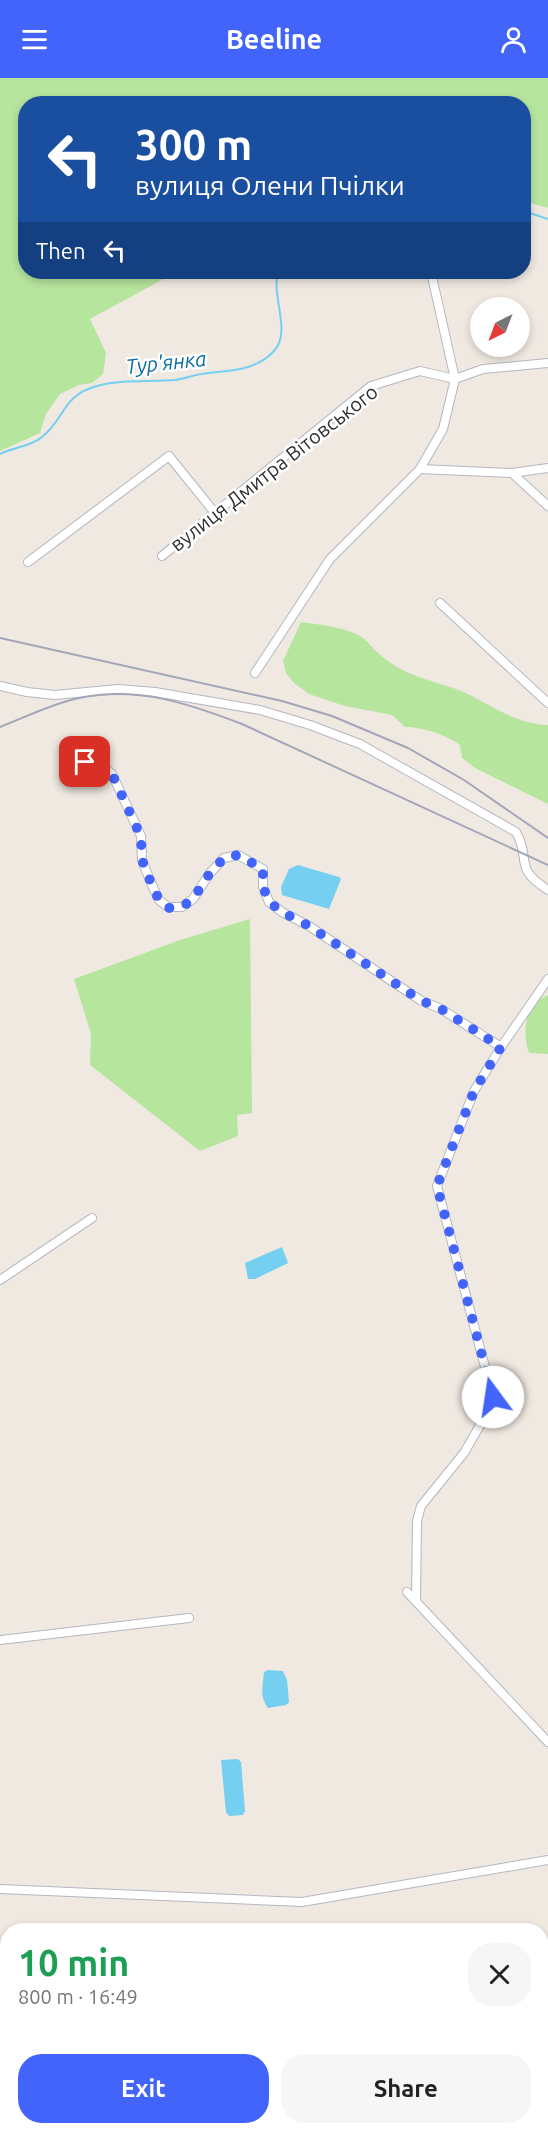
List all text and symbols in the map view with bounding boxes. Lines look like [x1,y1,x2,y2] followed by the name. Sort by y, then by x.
[18,23,51,56] icon: menu
[497,23,530,56] icon: person
[226,24,322,54] text: Beeline
[36,120,114,198] icon: left
[135,121,252,168] text: 300 m
[135,170,405,200] text: вулиця Олени Пчілки
[98,234,131,267] icon: left
[36,238,86,263] text: Then
[470,297,530,357] north arrow
[470,297,530,357] map controls
[124,346,207,378] water label: Тур'янка
[165,379,382,556] street label: вулиця Дмитра Вітовського
[59,736,110,787] pin
[68,745,101,778] icon: arrive
[461,1365,525,1429] position arrow
[18,1942,129,1983] text: 10 min
[468,1943,531,2006] button: close
[18,1985,138,2008] text: 800 m · 16:49
[18,2054,269,2123] button: Exit
[281,2054,531,2123] button: Share

